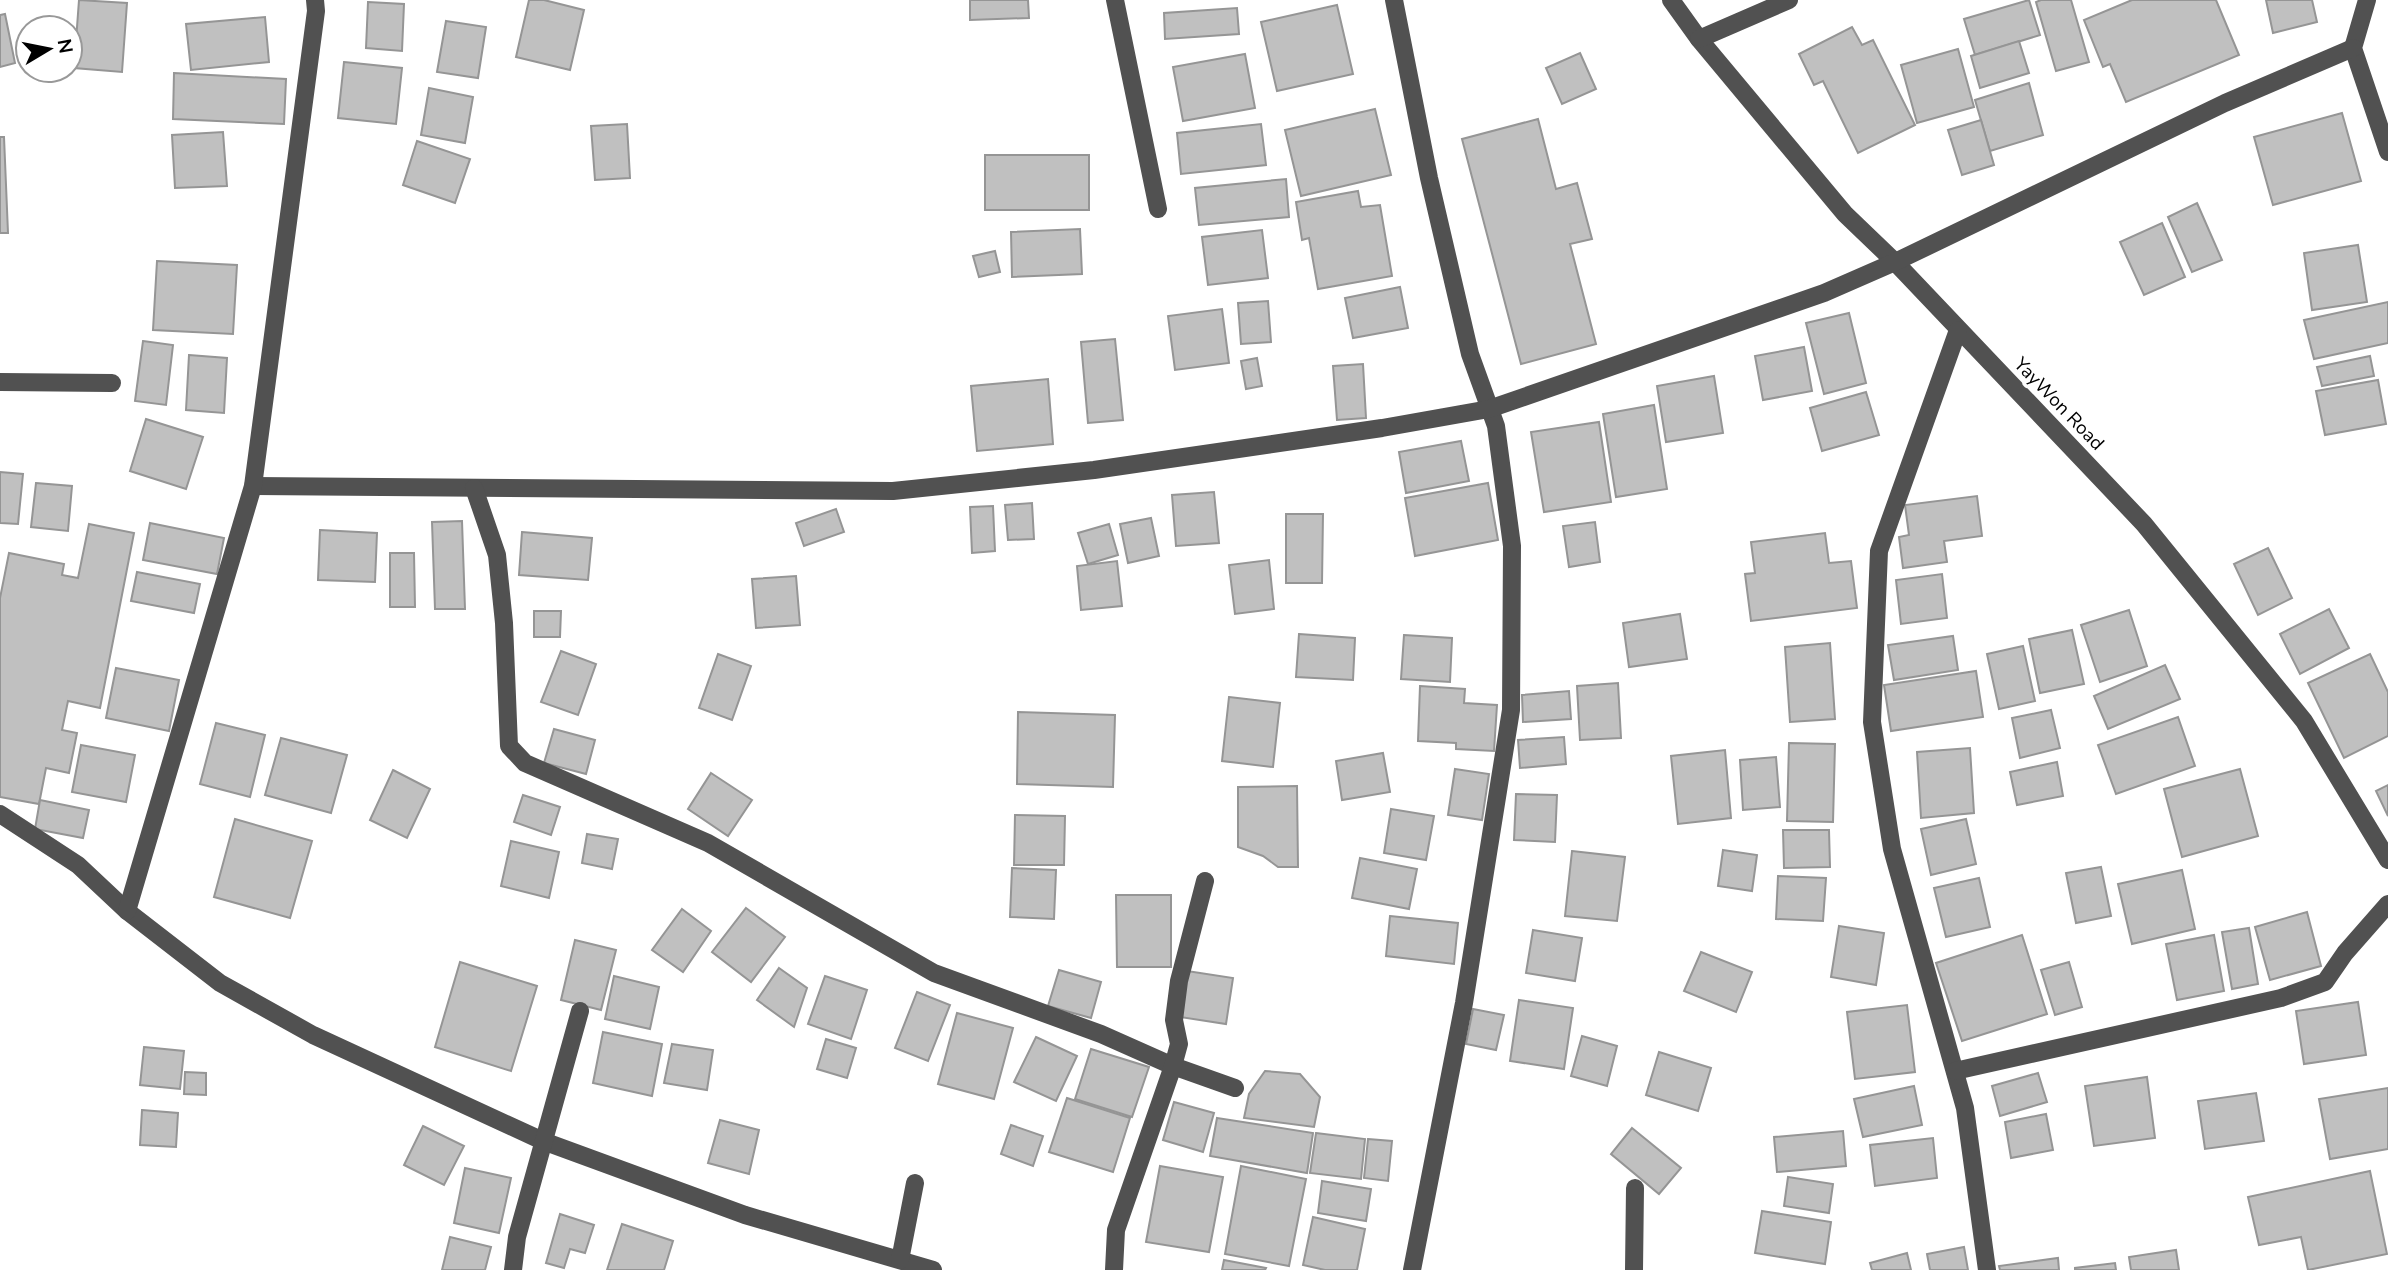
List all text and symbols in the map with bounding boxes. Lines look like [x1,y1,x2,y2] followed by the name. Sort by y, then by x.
[14,14,84,84] north arrow
[51,37,79,55] text: N
[2007,351,2110,456] street label: YayWon Road

